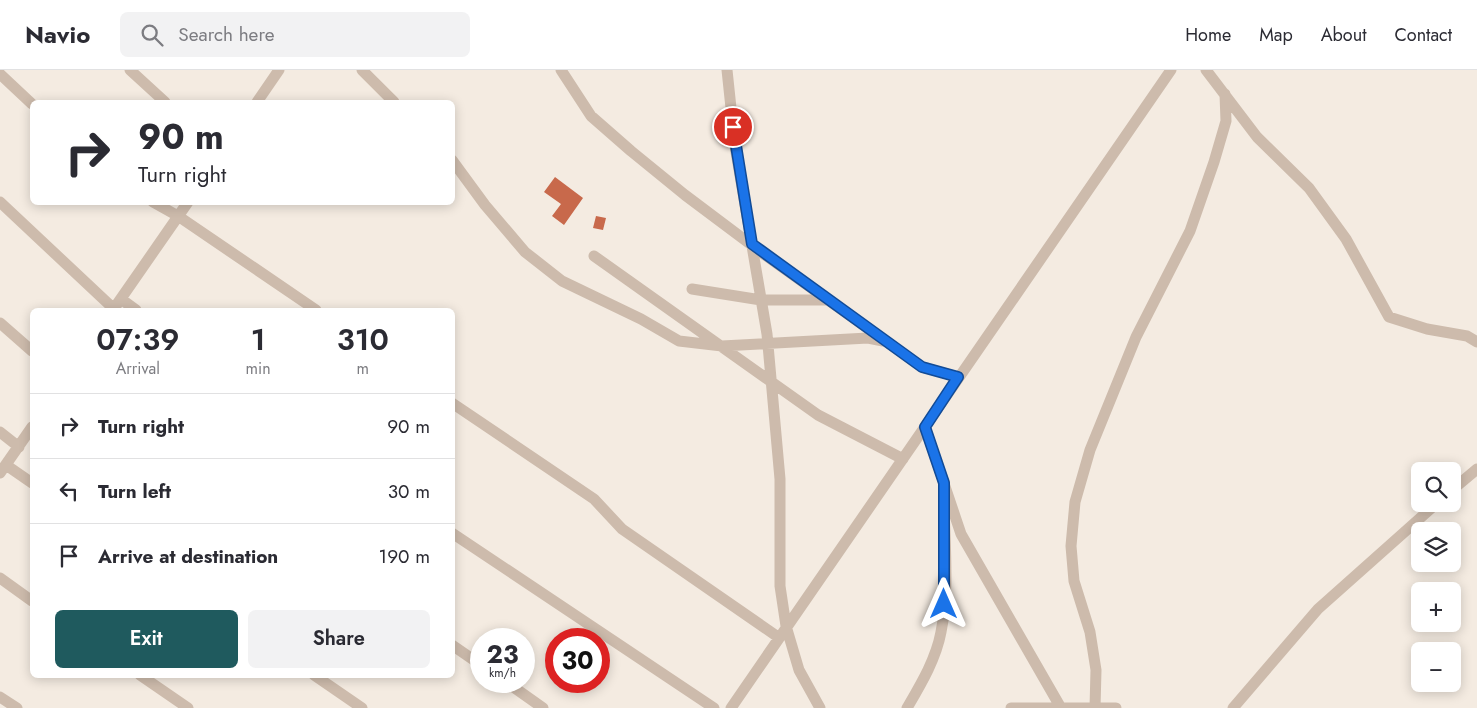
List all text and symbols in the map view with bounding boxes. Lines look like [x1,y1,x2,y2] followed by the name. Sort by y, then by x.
[120,12,470,57] search box
[25,17,90,52] text: Navio
[138,21,166,49] icon: search
[178,21,274,48] text: Search here
[1185,22,1231,48] text: Home
[1259,22,1293,48] text: Map
[1321,22,1366,48] text: About
[1394,22,1452,48] text: Contact
[712,106,754,148] pin
[138,112,224,162] text: 90 m
[719,113,747,141] icon: arrive
[55,120,120,185] icon: right
[138,158,226,190] text: Turn right
[96,318,179,361] text: 07:39
[251,318,266,361] text: 1
[337,318,389,361] text: 310
[116,357,160,380] text: Arrival
[246,357,271,380] text: min
[357,357,369,380] text: m
[55,412,83,440] icon: right
[98,413,184,440] text: Turn right
[387,413,430,440] text: 90 m
[1411,462,1461,692] map controls
[1411,462,1461,512] button: search
[55,477,83,505] icon: left
[98,478,171,505] text: Turn left
[388,478,430,505] text: 30 m
[1411,522,1461,572] button: layers
[55,542,83,570] icon: arrive
[98,543,278,570] text: Arrive at destination
[379,543,430,570] text: 190 m
[917,577,969,629] position arrow
[1411,582,1461,632] button: +
[55,610,238,668] button: Exit
[248,610,430,668] button: Share
[545,628,610,693] speed limit sign: 30
[487,636,518,672] text: 23
[1411,642,1461,692] button: −
[489,664,516,682] text: km/h

